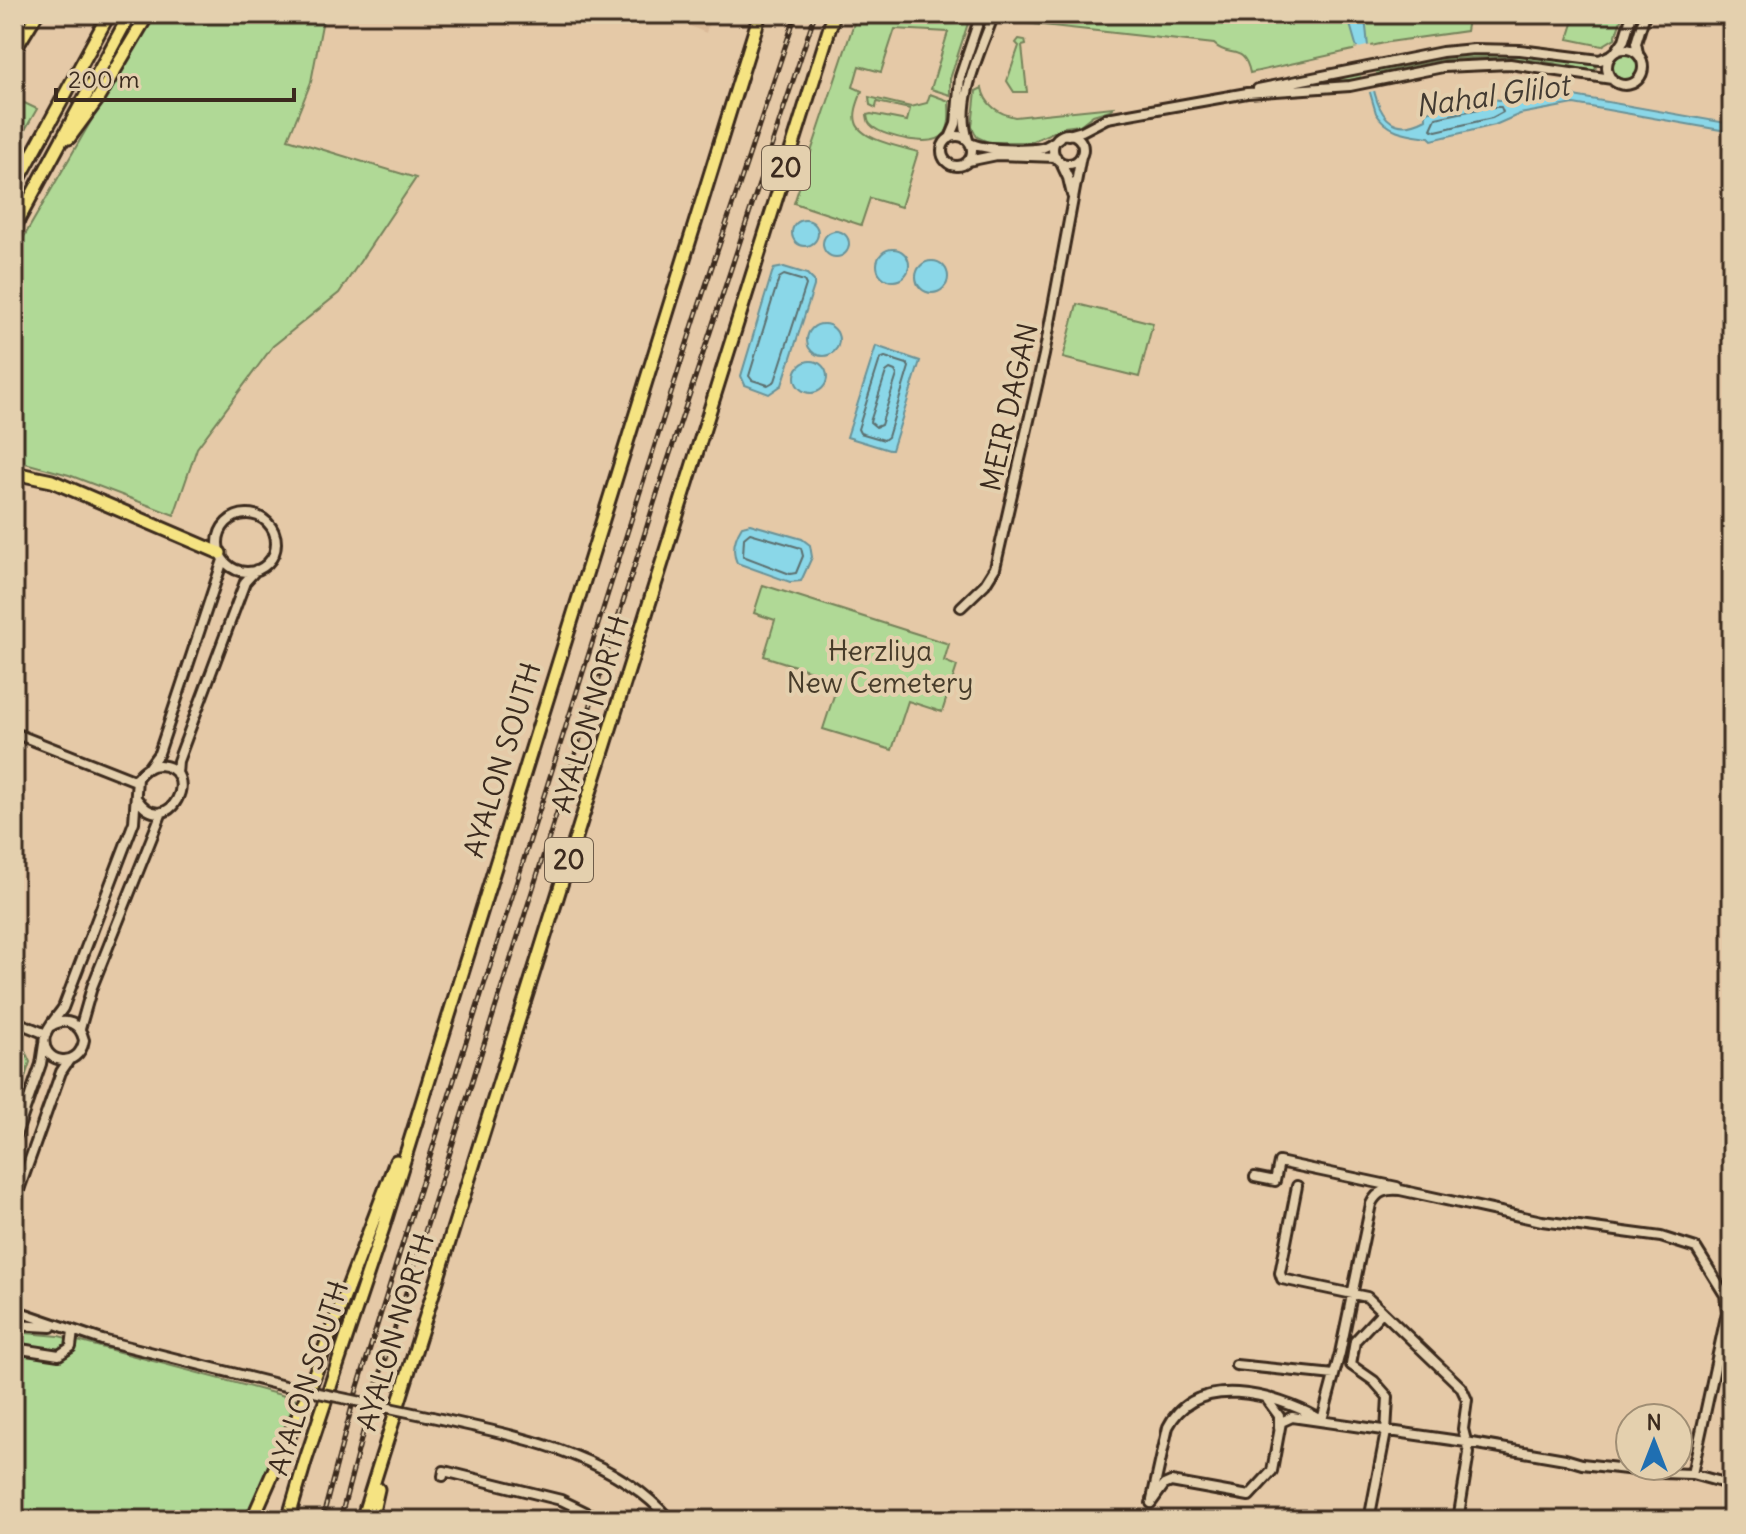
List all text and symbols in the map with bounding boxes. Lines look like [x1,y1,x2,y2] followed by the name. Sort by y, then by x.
[56,52,294,102] scale bar
[68,64,140,94] text: 200 m
[1413,65,1575,125] water label: Nahal Glilot
[762,146,810,190] road number: 20
[972,320,1046,494] street label: MEIR DAGAN
[543,611,637,817] street label: AYALON NORTH
[787,633,973,701] park label: Herzliya New Cemetery
[455,658,549,862] street label: AYALON SOUTH
[545,838,593,882] road number: 20
[348,1229,442,1435] street label: AYALON NORTH
[260,1276,356,1480] street label: AYALON SOUTH
[1614,1402,1694,1482] north arrow
[1646,1408,1662,1436] text: N

